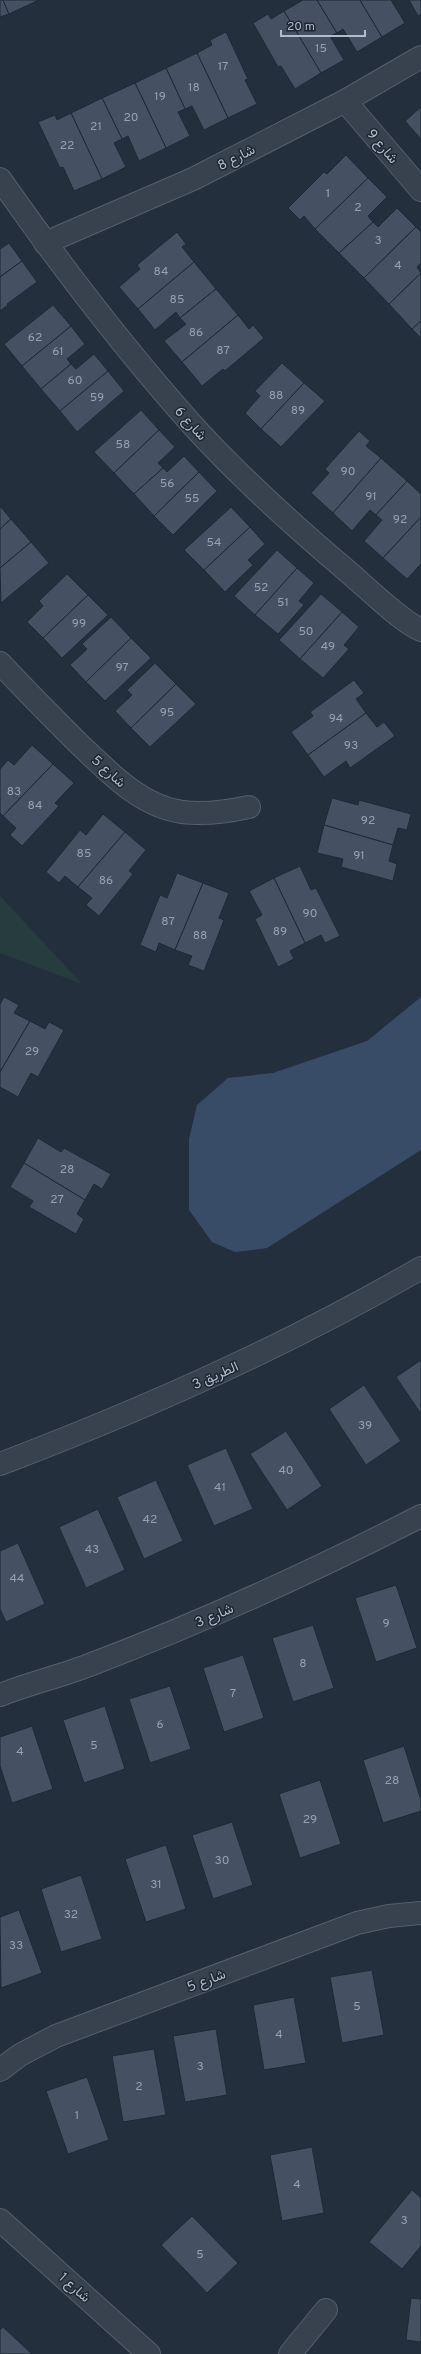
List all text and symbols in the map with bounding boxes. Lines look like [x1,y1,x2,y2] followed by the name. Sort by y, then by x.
[281,12,365,38] scale bar
[287,19,315,35] text: 20 m
[315,41,327,57] house number: 15
[218,59,228,75] house number: 17
[188,80,200,96] house number: 18
[154,89,166,105] house number: 19
[123,110,139,126] house number: 20
[90,119,102,135] house number: 21
[362,126,401,168] street label: شارع 9
[60,138,74,154] house number: 22
[215,142,259,176] street label: شارع 8
[326,186,330,202] house number: 1
[354,200,362,216] house number: 2
[374,233,382,249] house number: 3
[394,258,402,274] house number: 4
[154,264,168,280] house number: 84
[170,292,184,308] house number: 85
[189,325,203,341] house number: 86
[28,330,42,346] house number: 62
[216,343,230,359] house number: 87
[52,344,64,360] house number: 61
[68,373,82,389] house number: 60
[269,388,283,404] house number: 88
[90,390,104,406] house number: 59
[291,403,305,419] house number: 89
[170,404,210,445] street label: شارع 6
[116,437,130,453] house number: 58
[341,464,355,480] house number: 90
[160,476,174,492] house number: 56
[365,489,377,505] house number: 91
[185,491,199,507] house number: 55
[393,512,407,528] house number: 92
[206,535,222,551] house number: 54
[254,580,268,596] house number: 52
[277,595,289,611] house number: 51
[72,616,86,632] house number: 99
[298,624,314,640] house number: 50
[321,639,335,655] house number: 49
[115,660,129,676] house number: 97
[160,705,174,721] house number: 95
[329,711,343,727] house number: 94
[344,738,358,754] house number: 93
[87,752,129,793] street label: شارع 5
[7,784,21,800] house number: 83
[28,798,42,814] house number: 84
[361,813,375,829] house number: 92
[77,846,91,862] house number: 85
[353,848,365,864] house number: 91
[99,873,113,889] house number: 86
[303,906,317,922] house number: 90
[161,914,175,930] house number: 87
[273,924,287,940] house number: 89
[193,928,207,944] house number: 88
[25,1044,39,1060] house number: 29
[60,1162,74,1178] house number: 28
[50,1192,64,1208] house number: 27
[190,1359,241,1394] street label: 3 الطريق
[358,1418,372,1434] house number: 39
[278,1463,294,1479] house number: 40
[214,1480,226,1496] house number: 41
[143,1512,157,1528] house number: 42
[85,1542,99,1558] house number: 43
[10,1571,24,1587] house number: 44
[193,1601,237,1633] street label: شارع 3
[382,1616,390,1632] house number: 9
[299,1656,307,1672] house number: 8
[230,1686,236,1702] house number: 7
[156,1717,164,1733] house number: 6
[90,1738,98,1754] house number: 5
[16,1744,24,1760] house number: 4
[385,1773,399,1789] house number: 28
[303,1812,317,1828] house number: 29
[215,1853,229,1869] house number: 30
[150,1877,162,1893] house number: 31
[64,1907,78,1923] house number: 32
[9,1938,23,1954] house number: 33
[185,1966,229,1997] street label: شارع 5
[353,1999,361,2015] house number: 5
[275,2027,283,2043] house number: 4
[196,2059,204,2075] house number: 3
[135,2079,143,2095] house number: 2
[75,2108,79,2124] house number: 1
[293,2177,301,2193] house number: 4
[400,2213,408,2229] house number: 3
[196,2247,204,2263] house number: 5
[54,2270,93,2307] street label: شارع 1

